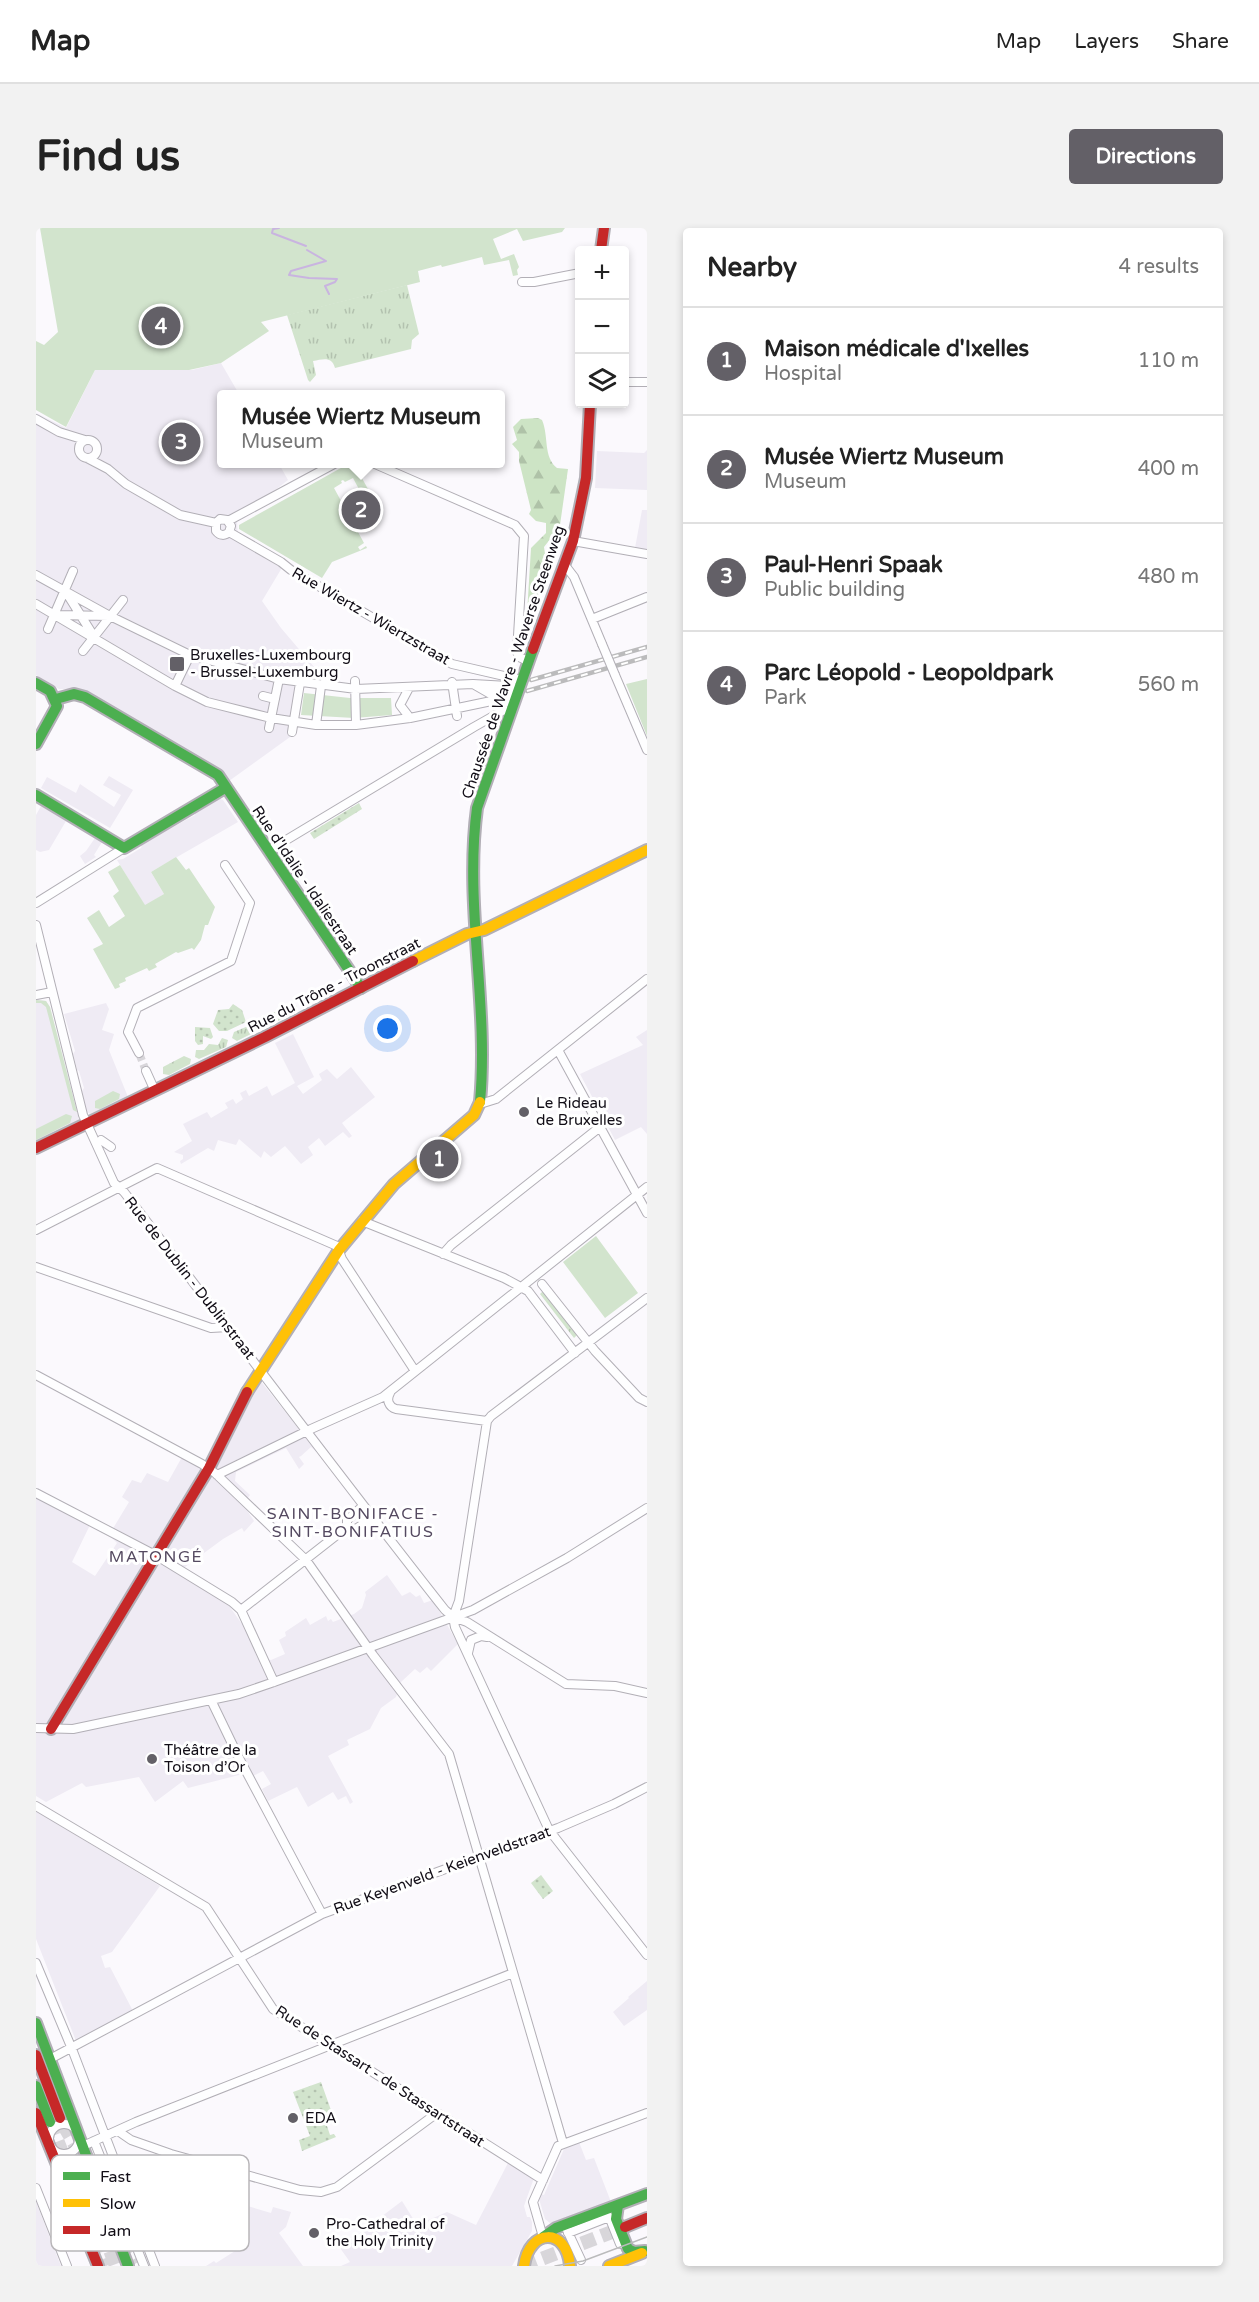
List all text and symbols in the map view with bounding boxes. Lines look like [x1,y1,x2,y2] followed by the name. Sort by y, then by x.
[30,24,90,58] text: Map
[996,29,1041,54] text: Map
[1074,29,1139,54] text: Layers
[1172,29,1229,54] text: Share
[1069,129,1223,184] button: Directions
[36,131,180,182] text: Find us
[575,246,629,408] map controls
[575,246,629,300] button: +
[707,252,797,283] text: Nearby
[1119,255,1199,279] text: 4 results
[575,300,629,354] button: −
[142,304,180,348] pin: 4
[764,336,1029,362] text: Maison médicale d'Ixelles
[720,349,733,373] text: 1
[1138,349,1199,373] text: 110 m
[575,354,629,408] button: layers
[764,362,842,386] text: Hospital
[217,390,505,468] popup
[241,404,481,430] text: Musée Wiertz Museum
[162,420,200,464] pin: 3
[241,430,324,454] text: Museum
[764,444,1004,470] text: Musée Wiertz Museum
[720,457,733,481] text: 2
[1138,457,1199,481] text: 400 m
[764,470,847,494] text: Museum
[342,488,380,532] pin: 2
[458,523,568,801] street label: Chaussée de Wavre - Waverse Steenweg
[764,552,943,578] text: Paul-Henri Spaak
[289,563,453,669] street label: Rue Wiertz - Wiertzstraat
[720,565,733,589] text: 3
[1138,565,1199,589] text: 480 m
[764,578,905,602] text: Public building
[190,646,351,681] place label: Bruxelles-Luxembourg - Brussel-Luxemburg
[168,655,186,673] marker: Bruxelles-Luxembourg - Brussel-Luxemburg
[764,660,1053,686] text: Parc Léopold - Leopoldpark
[720,673,733,697] text: 4
[1138,673,1199,697] text: 560 m
[764,686,807,710] text: Park
[248,802,362,958] street label: Rue d'Idalie - Idaliestraat
[245,933,424,1036] street label: Rue du Trône - Troonstraat
[373,1014,402,1043] your location
[536,1094,622,1129] place label: Le Rideau de Bruxelles
[517,1105,531,1119] marker: Le Rideau de Bruxelles
[420,1136,458,1182] pin: 1
[121,1193,259,1363] street label: Rue de Dublin - Dublinstraat
[267,1504,439,1542] district label: SAINT-BONIFACE - SINT-BONIFATIUS
[109,1547,203,1567] district label: MATONGÉ
[164,1741,257,1776] place label: Théâtre de la Toison d’Or
[145,1752,159,1766] marker: Théâtre de la Toison d’Or
[331,1822,553,1918] street label: Rue Keyenveld - Keienveldstraat
[272,2002,488,2151] street label: Rue de Stassart - de Stassartstraat
[305,2109,337,2127] place label: EDA
[286,2111,300,2125] marker: EDA
[51,2155,249,2251] legend
[100,2167,131,2187] text: Fast
[100,2194,136,2214] text: Slow
[326,2215,445,2250] place label: Pro-Cathedral of the Holy Trinity
[100,2221,131,2241] text: Jam
[307,2226,321,2240] marker: Pro-Cathedral of the Holy Trinity

